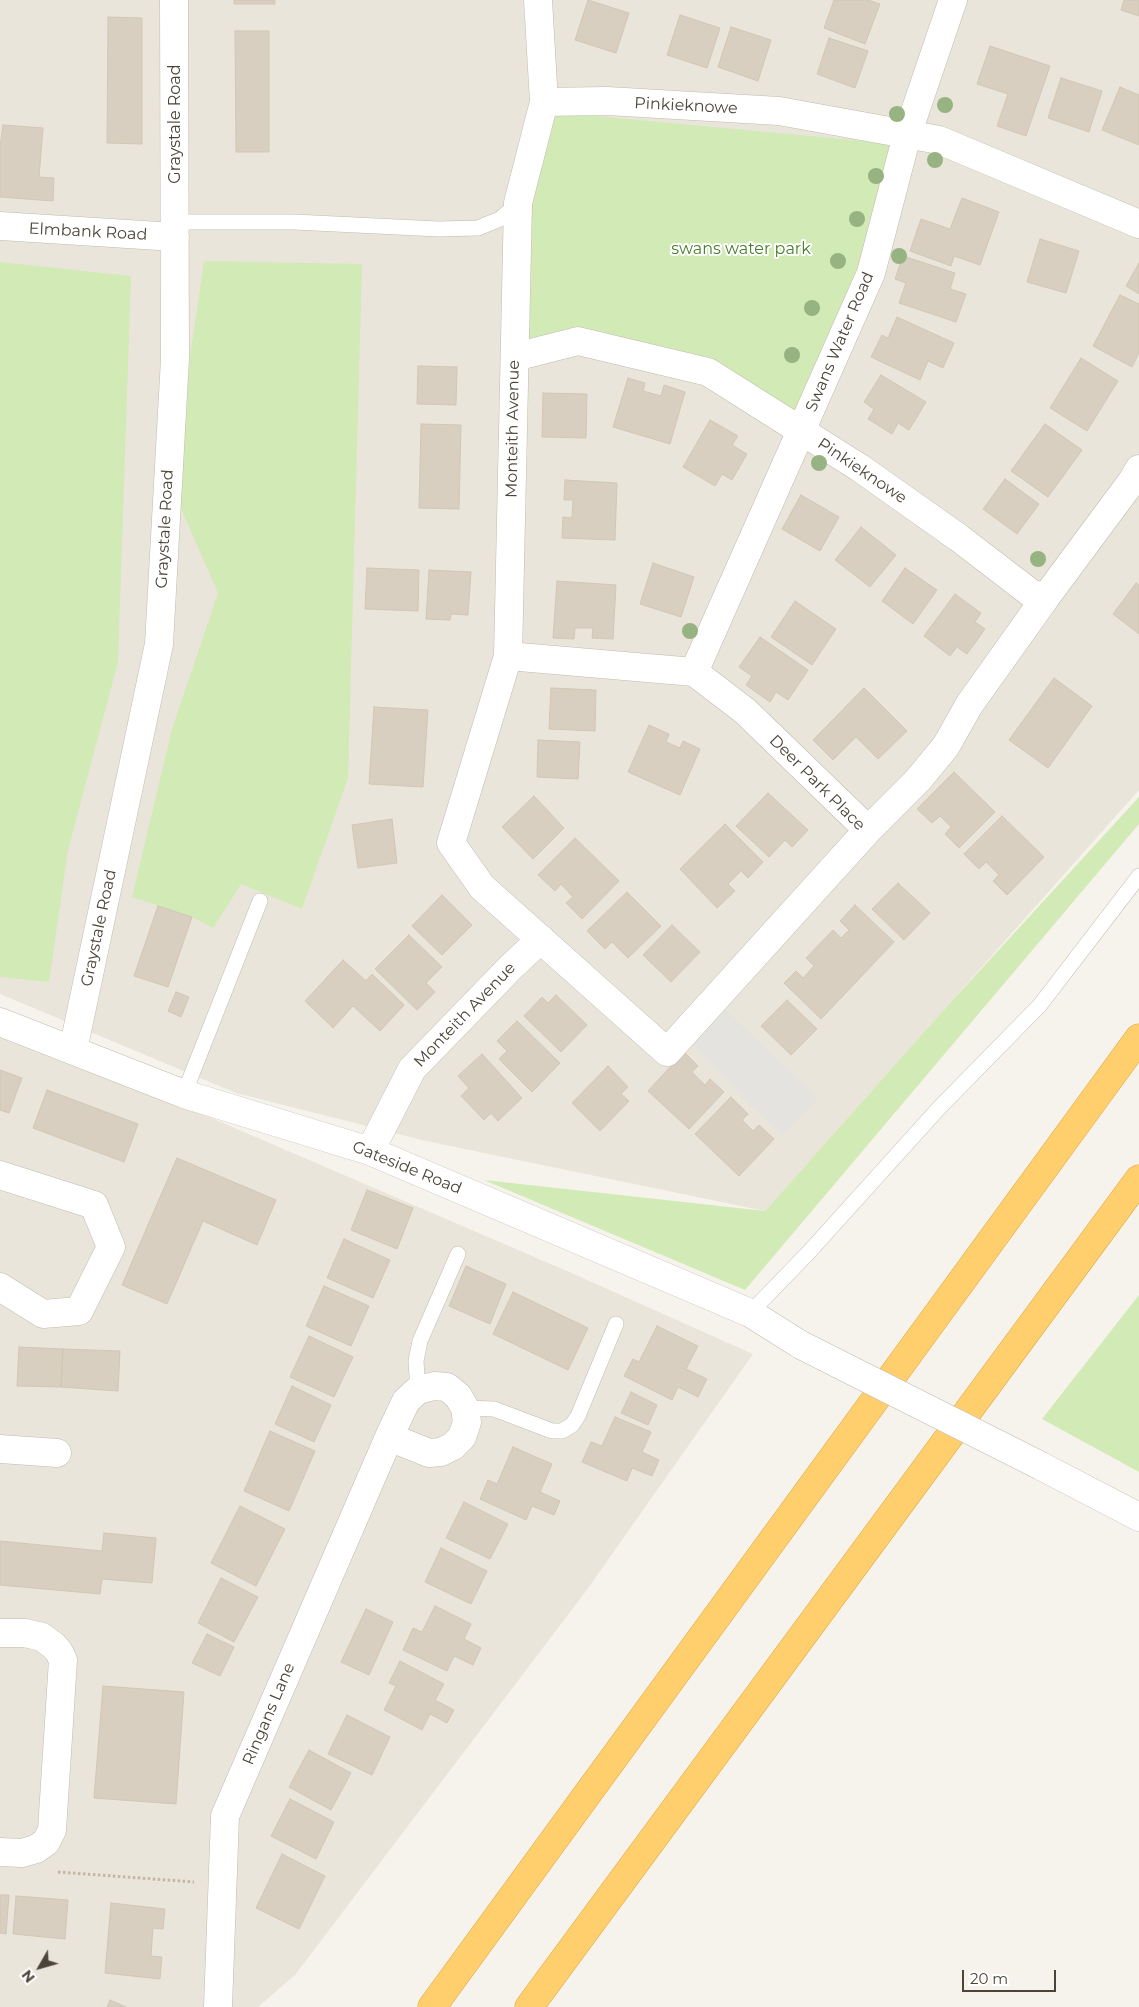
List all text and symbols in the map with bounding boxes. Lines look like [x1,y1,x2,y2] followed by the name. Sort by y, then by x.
[165,64,185,184] street label: Graystale Road
[634,94,738,118] street label: Pinkieknowe
[28,219,148,245] street label: Elmbank Road
[671,239,811,259] park label: swans water park
[802,269,878,415] street label: Swans Water Road
[502,360,524,498] street label: Monteith Avenue
[814,434,910,508] street label: Pinkieknowe
[152,469,178,589] street label: Graystale Road
[765,731,869,835] street label: Deer Park Place
[77,868,121,988] street label: Graystale Road
[410,959,520,1071] street label: Monteith Avenue
[349,1137,465,1199] street label: Gateside Road
[239,1660,299,1768] street label: Ringans Lane
[15,1942,65,1992] north arrow
[964,1960,1058,1992] scale bar
[18,1966,39,1986] text: N
[970,1969,1008,1988] text: 20 m

